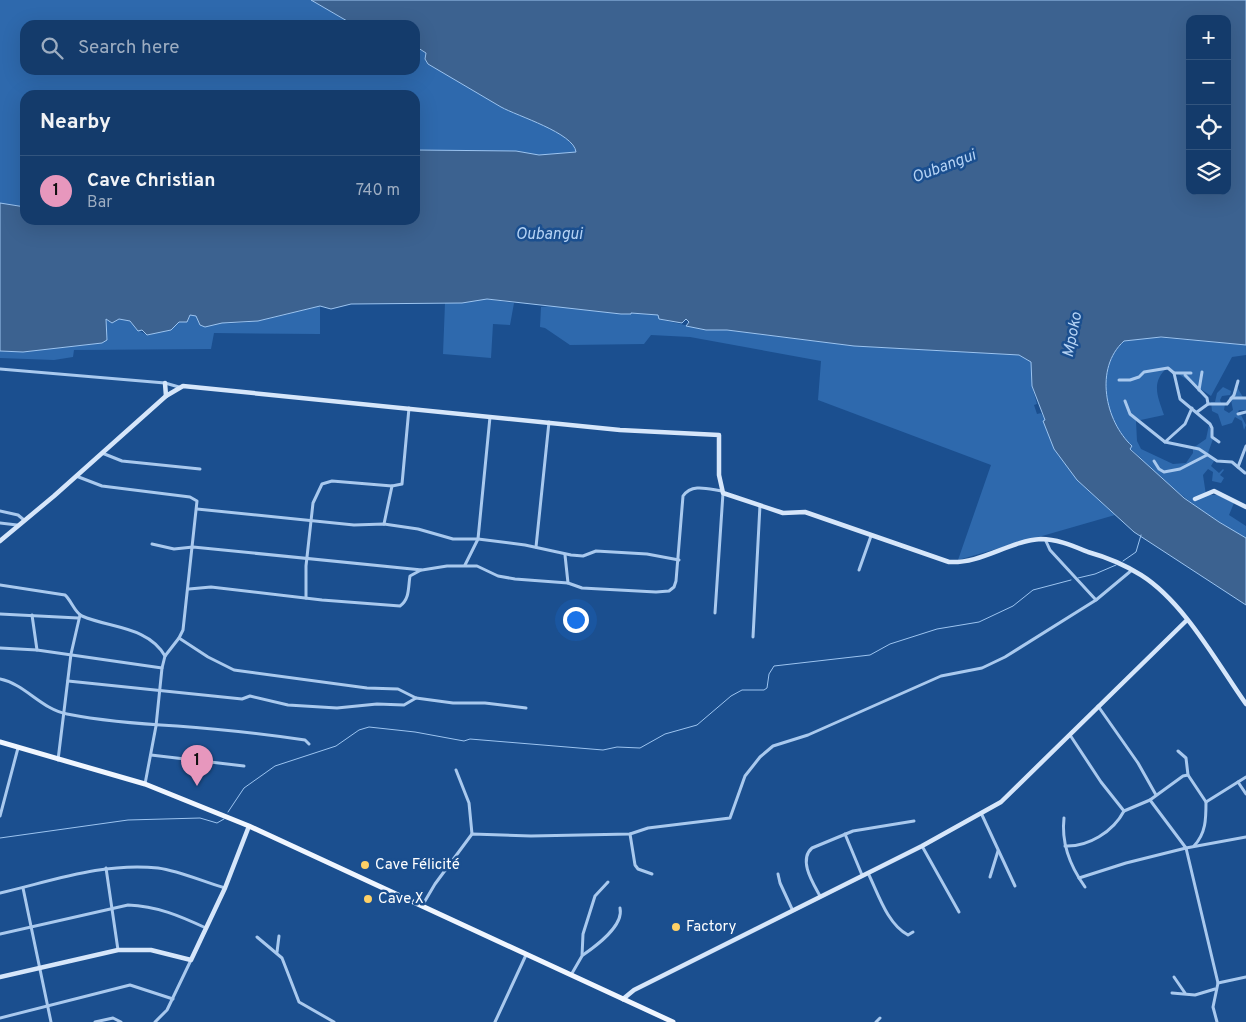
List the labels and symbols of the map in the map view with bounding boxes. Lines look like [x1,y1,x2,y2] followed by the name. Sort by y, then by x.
[909,145,980,188] water label: Oubangui
[516,225,584,245] water label: Oubangui
[1059,310,1087,359] water label: Mpoko
[563,607,589,633] your location
[181,745,213,786] pin: 1
[375,856,460,875] place label: Cave Félicité
[359,859,371,871] marker: Cave Félicité
[378,890,424,909] place label: Cave X
[362,893,374,905] marker: Cave X
[686,918,736,937] place label: Factory
[670,921,682,933] marker: Factory

